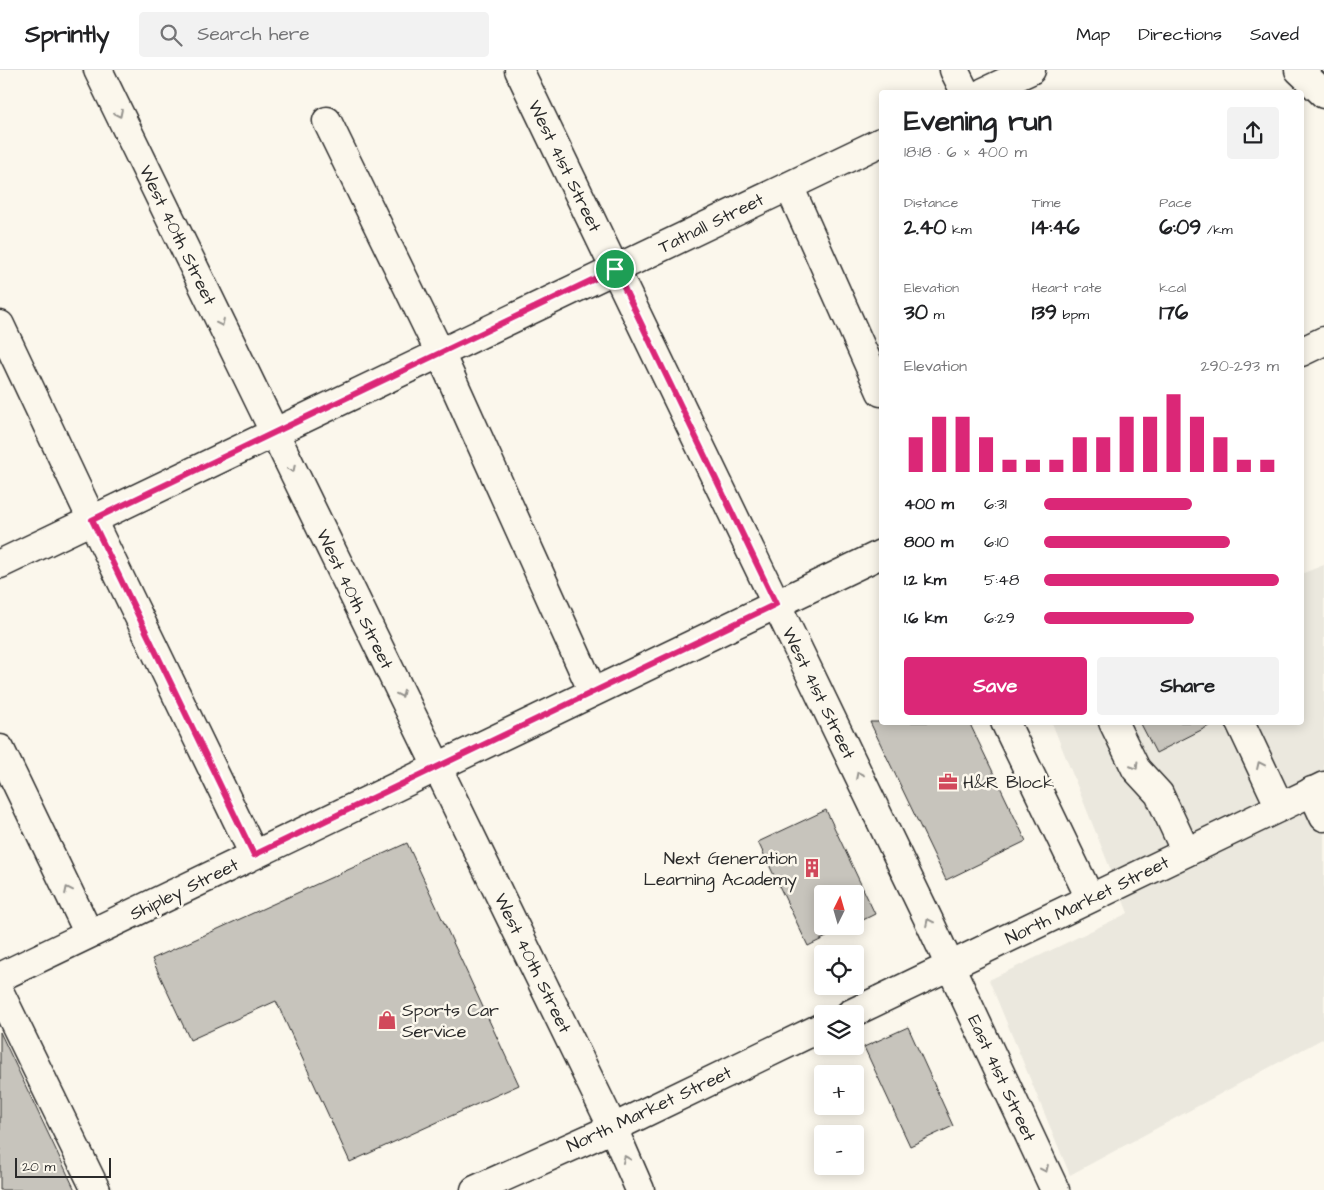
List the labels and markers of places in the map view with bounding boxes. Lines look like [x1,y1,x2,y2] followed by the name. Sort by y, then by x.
[594,248,636,290] pin
[963,770,1054,795] place label: H&R Block
[937,771,959,793] office icon: H&R Block
[644,846,797,893] place label: Next Generation Learning Academy
[801,857,823,879] building icon: Next Generation Learning Academy
[402,998,499,1044] place label: Sports Car Service
[376,1009,398,1031] shop icon: Sports Car Service

